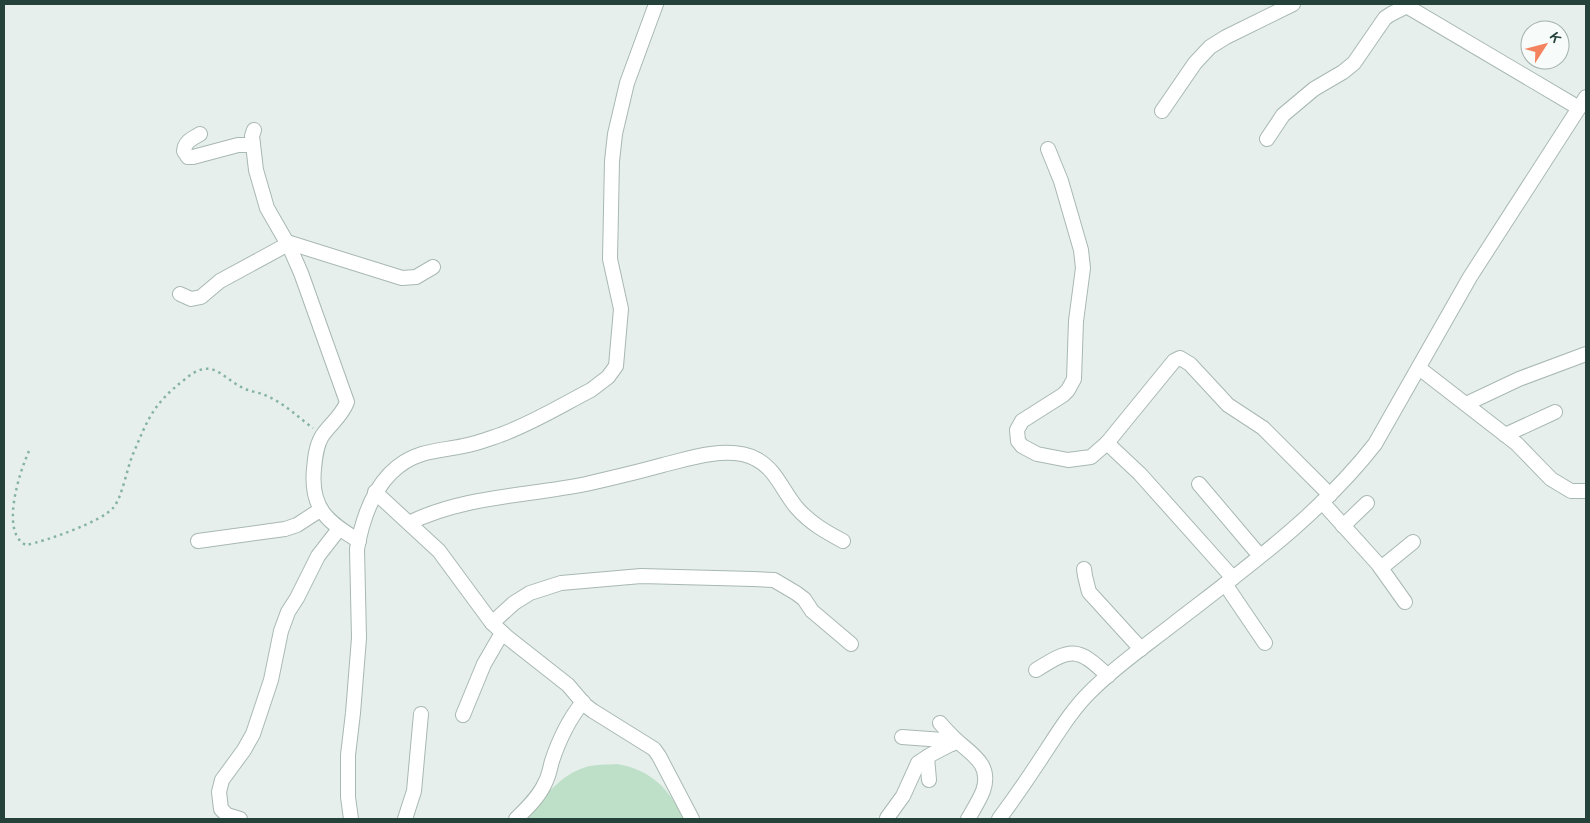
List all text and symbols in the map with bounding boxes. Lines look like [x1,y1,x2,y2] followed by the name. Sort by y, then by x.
[1520,20,1570,70] north arrow
[1546,28,1565,46] text: K

